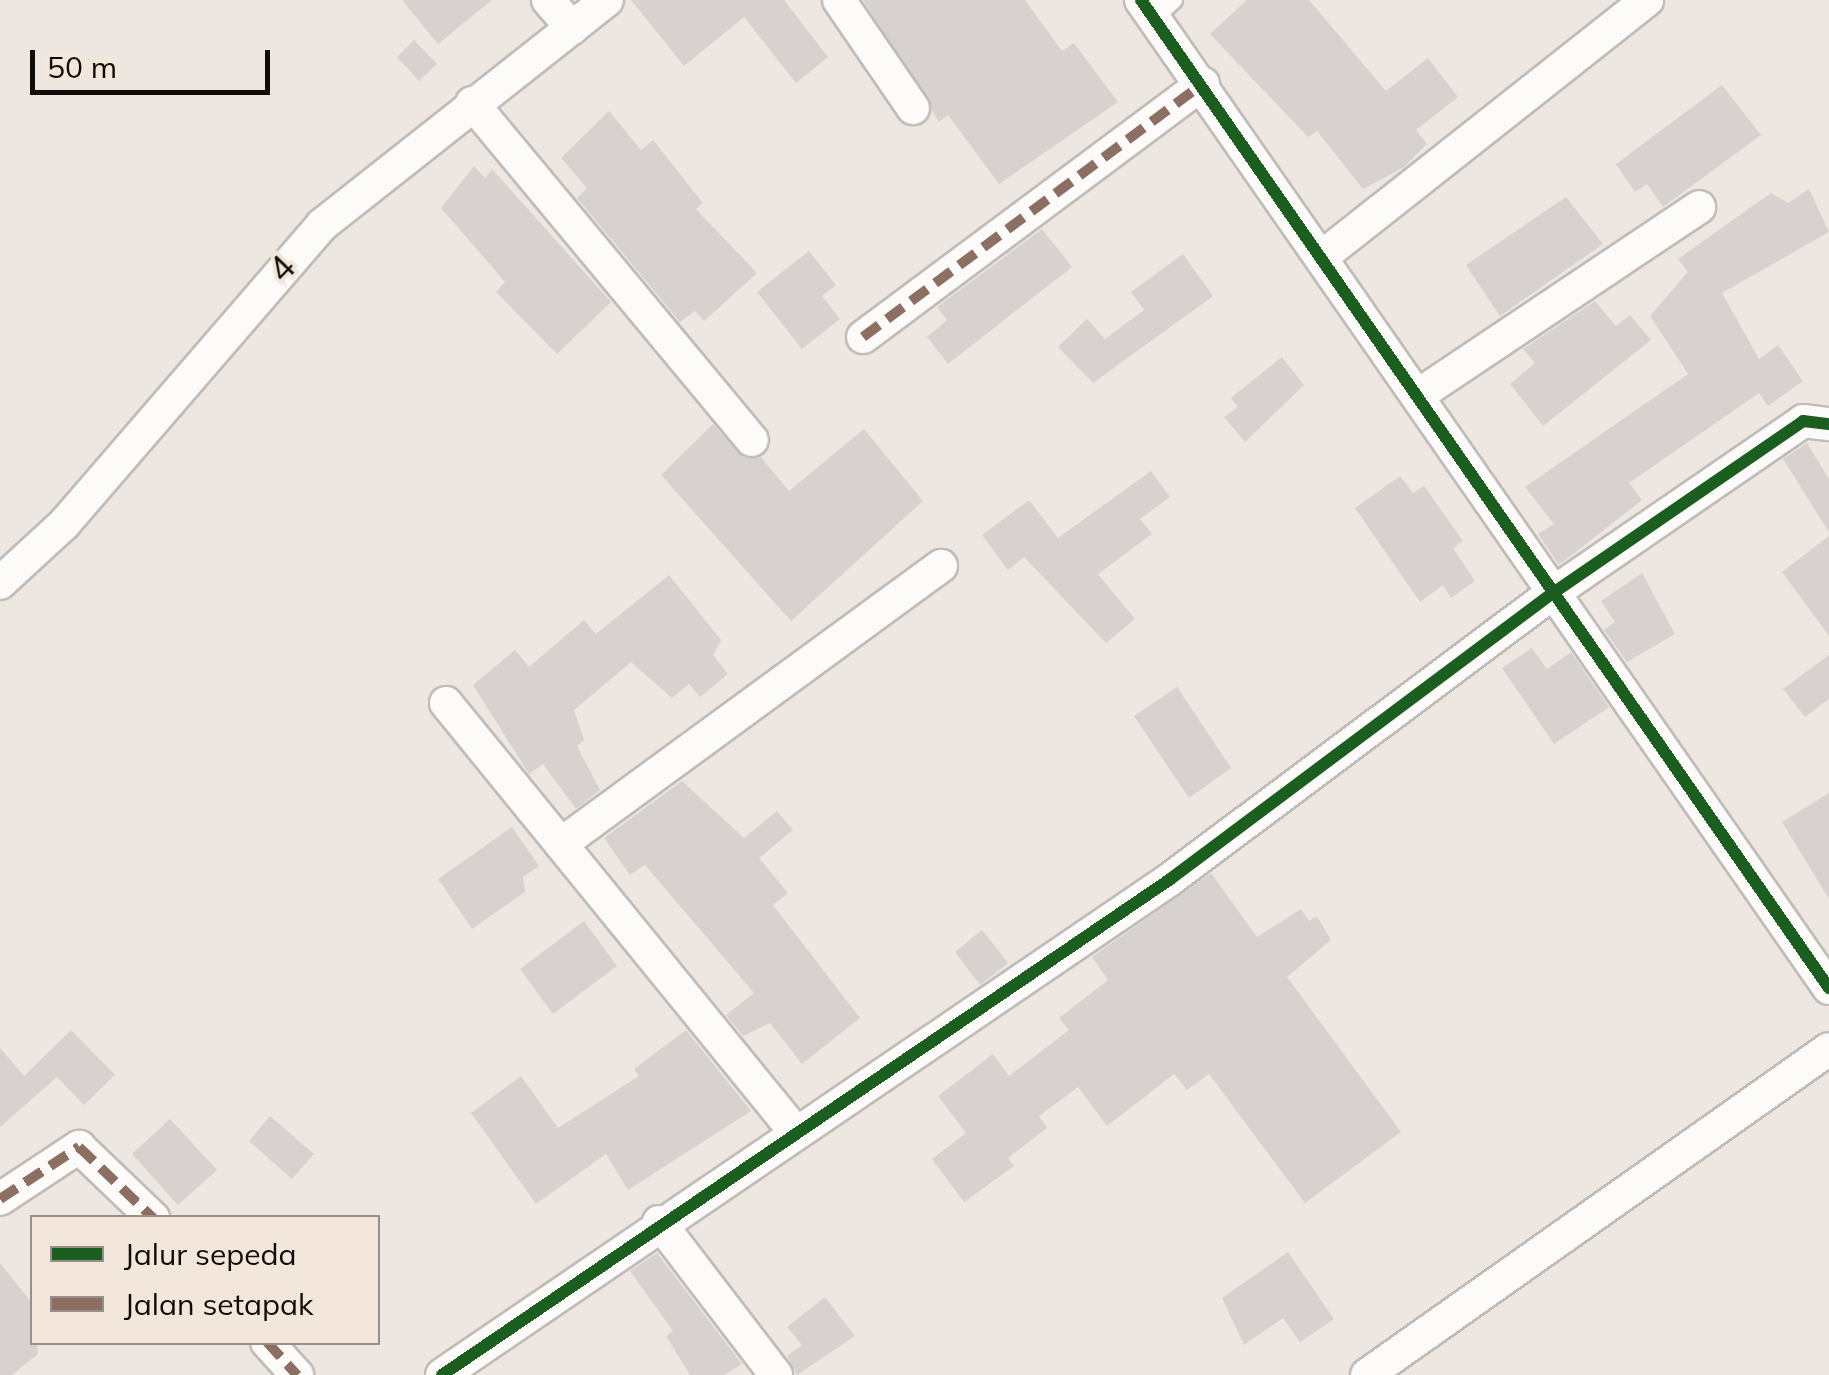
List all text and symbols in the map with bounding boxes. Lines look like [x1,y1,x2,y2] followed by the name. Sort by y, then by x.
[35,30,275,92] scale bar
[47,48,117,86] text: 50 m
[259,246,303,290] street label: 4
[30,1215,380,1345] legend
[124,1235,297,1273] text: Jalur sepeda
[124,1285,314,1323] text: Jalan setapak

